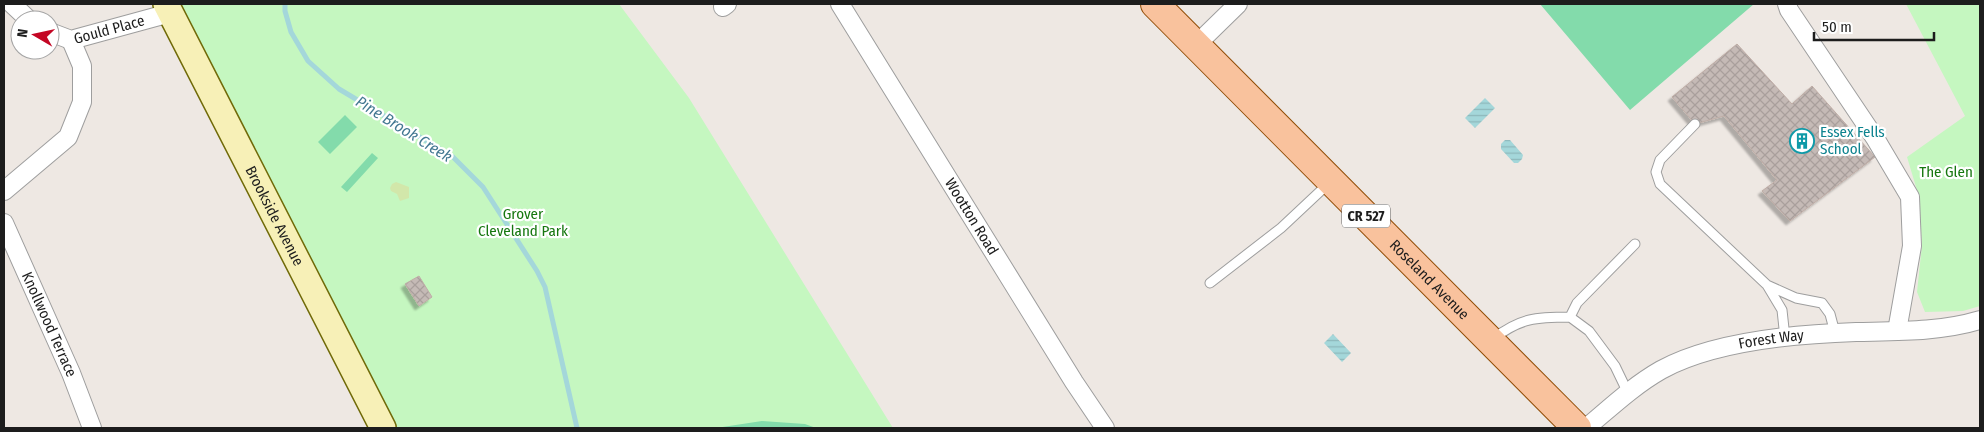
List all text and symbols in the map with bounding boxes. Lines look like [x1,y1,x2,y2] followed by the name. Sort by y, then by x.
[10,10,60,60] north arrow
[1814,10,1934,42] scale bar
[72,11,146,48] street label: Gould Place
[1822,18,1852,36] text: 50 m
[14,28,32,39] text: N
[352,92,456,166] water label: Pine Brook Creek
[1820,123,1885,158] place label: Essex Fells School
[1789,128,1815,154] building icon: Essex Fells School
[241,163,308,269] street label: Brookside Avenue
[1919,163,1973,181] park label: The Glen
[941,175,1002,258] street label: Wootton Road
[478,205,568,240] park label: Grover Cleveland Park
[1342,205,1390,228] road number: CR 527
[1386,236,1473,323] street label: Roseland Avenue
[18,269,81,380] street label: Knollwood Terrace
[1737,326,1805,353] street label: Forest Way

